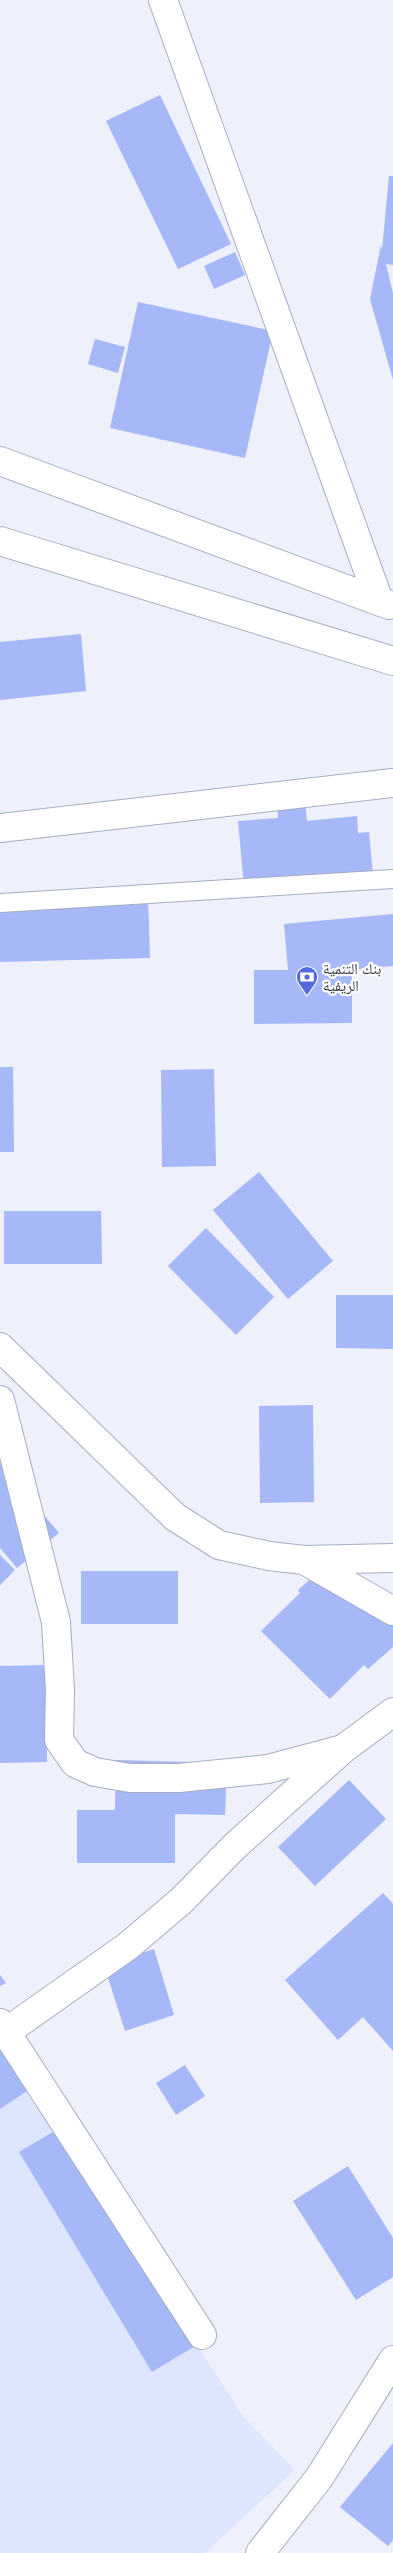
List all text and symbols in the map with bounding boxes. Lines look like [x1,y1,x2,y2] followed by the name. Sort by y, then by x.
[323,959,381,995] place label: بنك التنمية الريفية
[295,965,319,996] bank icon: بنك التنمية الريفية

